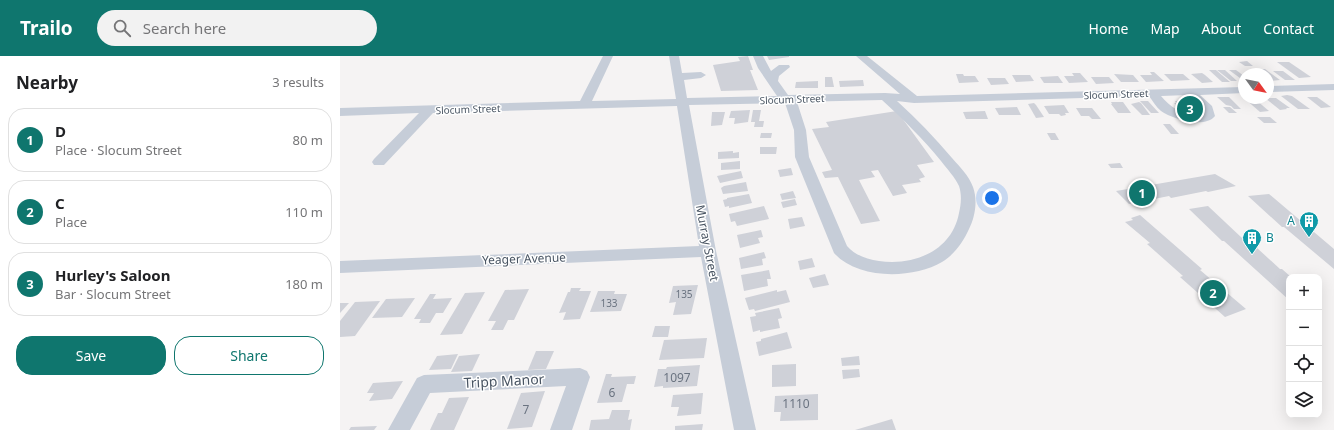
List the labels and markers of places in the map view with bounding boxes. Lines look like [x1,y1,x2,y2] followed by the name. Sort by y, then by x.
[1177,94,1203,124] pin: 3
[1129,178,1155,208] pin: 1
[1298,210,1320,238] building icon: A
[1287,212,1295,229] place label: A
[1241,227,1263,255] building icon: B
[1266,229,1274,246] place label: B
[1200,278,1226,308] pin: 2

